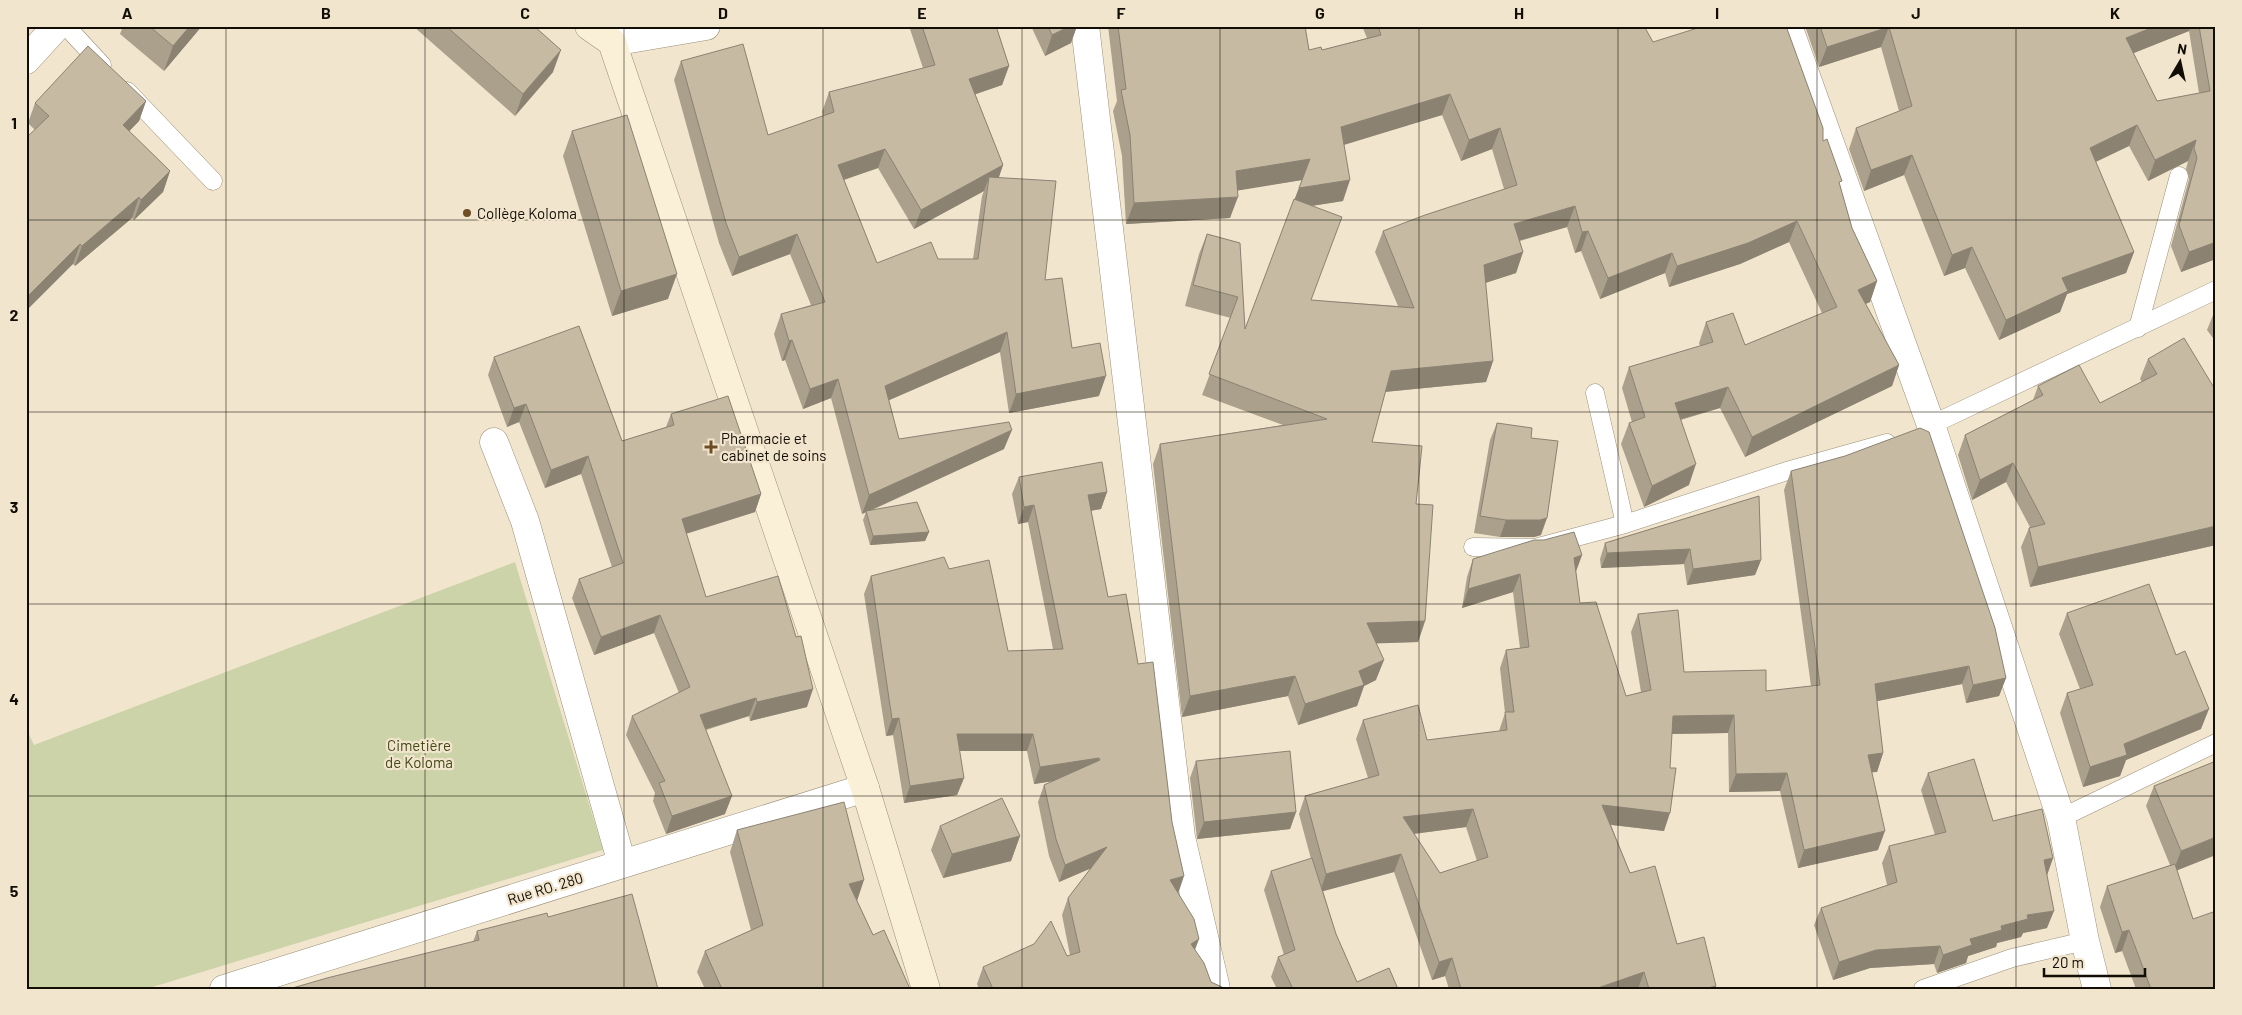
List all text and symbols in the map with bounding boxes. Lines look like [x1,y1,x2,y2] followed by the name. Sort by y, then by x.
[122,3,133,22] text: A
[321,3,331,22] text: B
[520,3,530,22] text: C
[718,3,728,22] text: D
[917,3,927,22] text: E
[1117,3,1126,22] text: F
[1315,3,1325,22] text: G
[1514,3,1524,22] text: H
[1715,3,1719,22] text: I
[1911,3,1921,22] text: J
[2110,3,2120,22] text: K
[2154,38,2204,88] north arrow
[2176,40,2188,58] text: N
[11,113,17,132] text: 1
[477,204,577,222] place label: Collège Koloma
[461,207,473,219] marker: Collège Koloma
[10,305,19,324] text: 2
[721,429,827,464] place label: Pharmacie et cabinet de soins
[705,441,717,453] marker: Pharmacie et cabinet de soins
[10,497,18,516] text: 3
[9,689,19,708] text: 4
[385,736,453,771] park label: Cimetière de Koloma
[505,868,585,908] street label: Rue RO. 280
[10,881,19,900] text: 5
[2044,945,2146,977] scale bar
[2052,953,2084,971] text: 20 m

